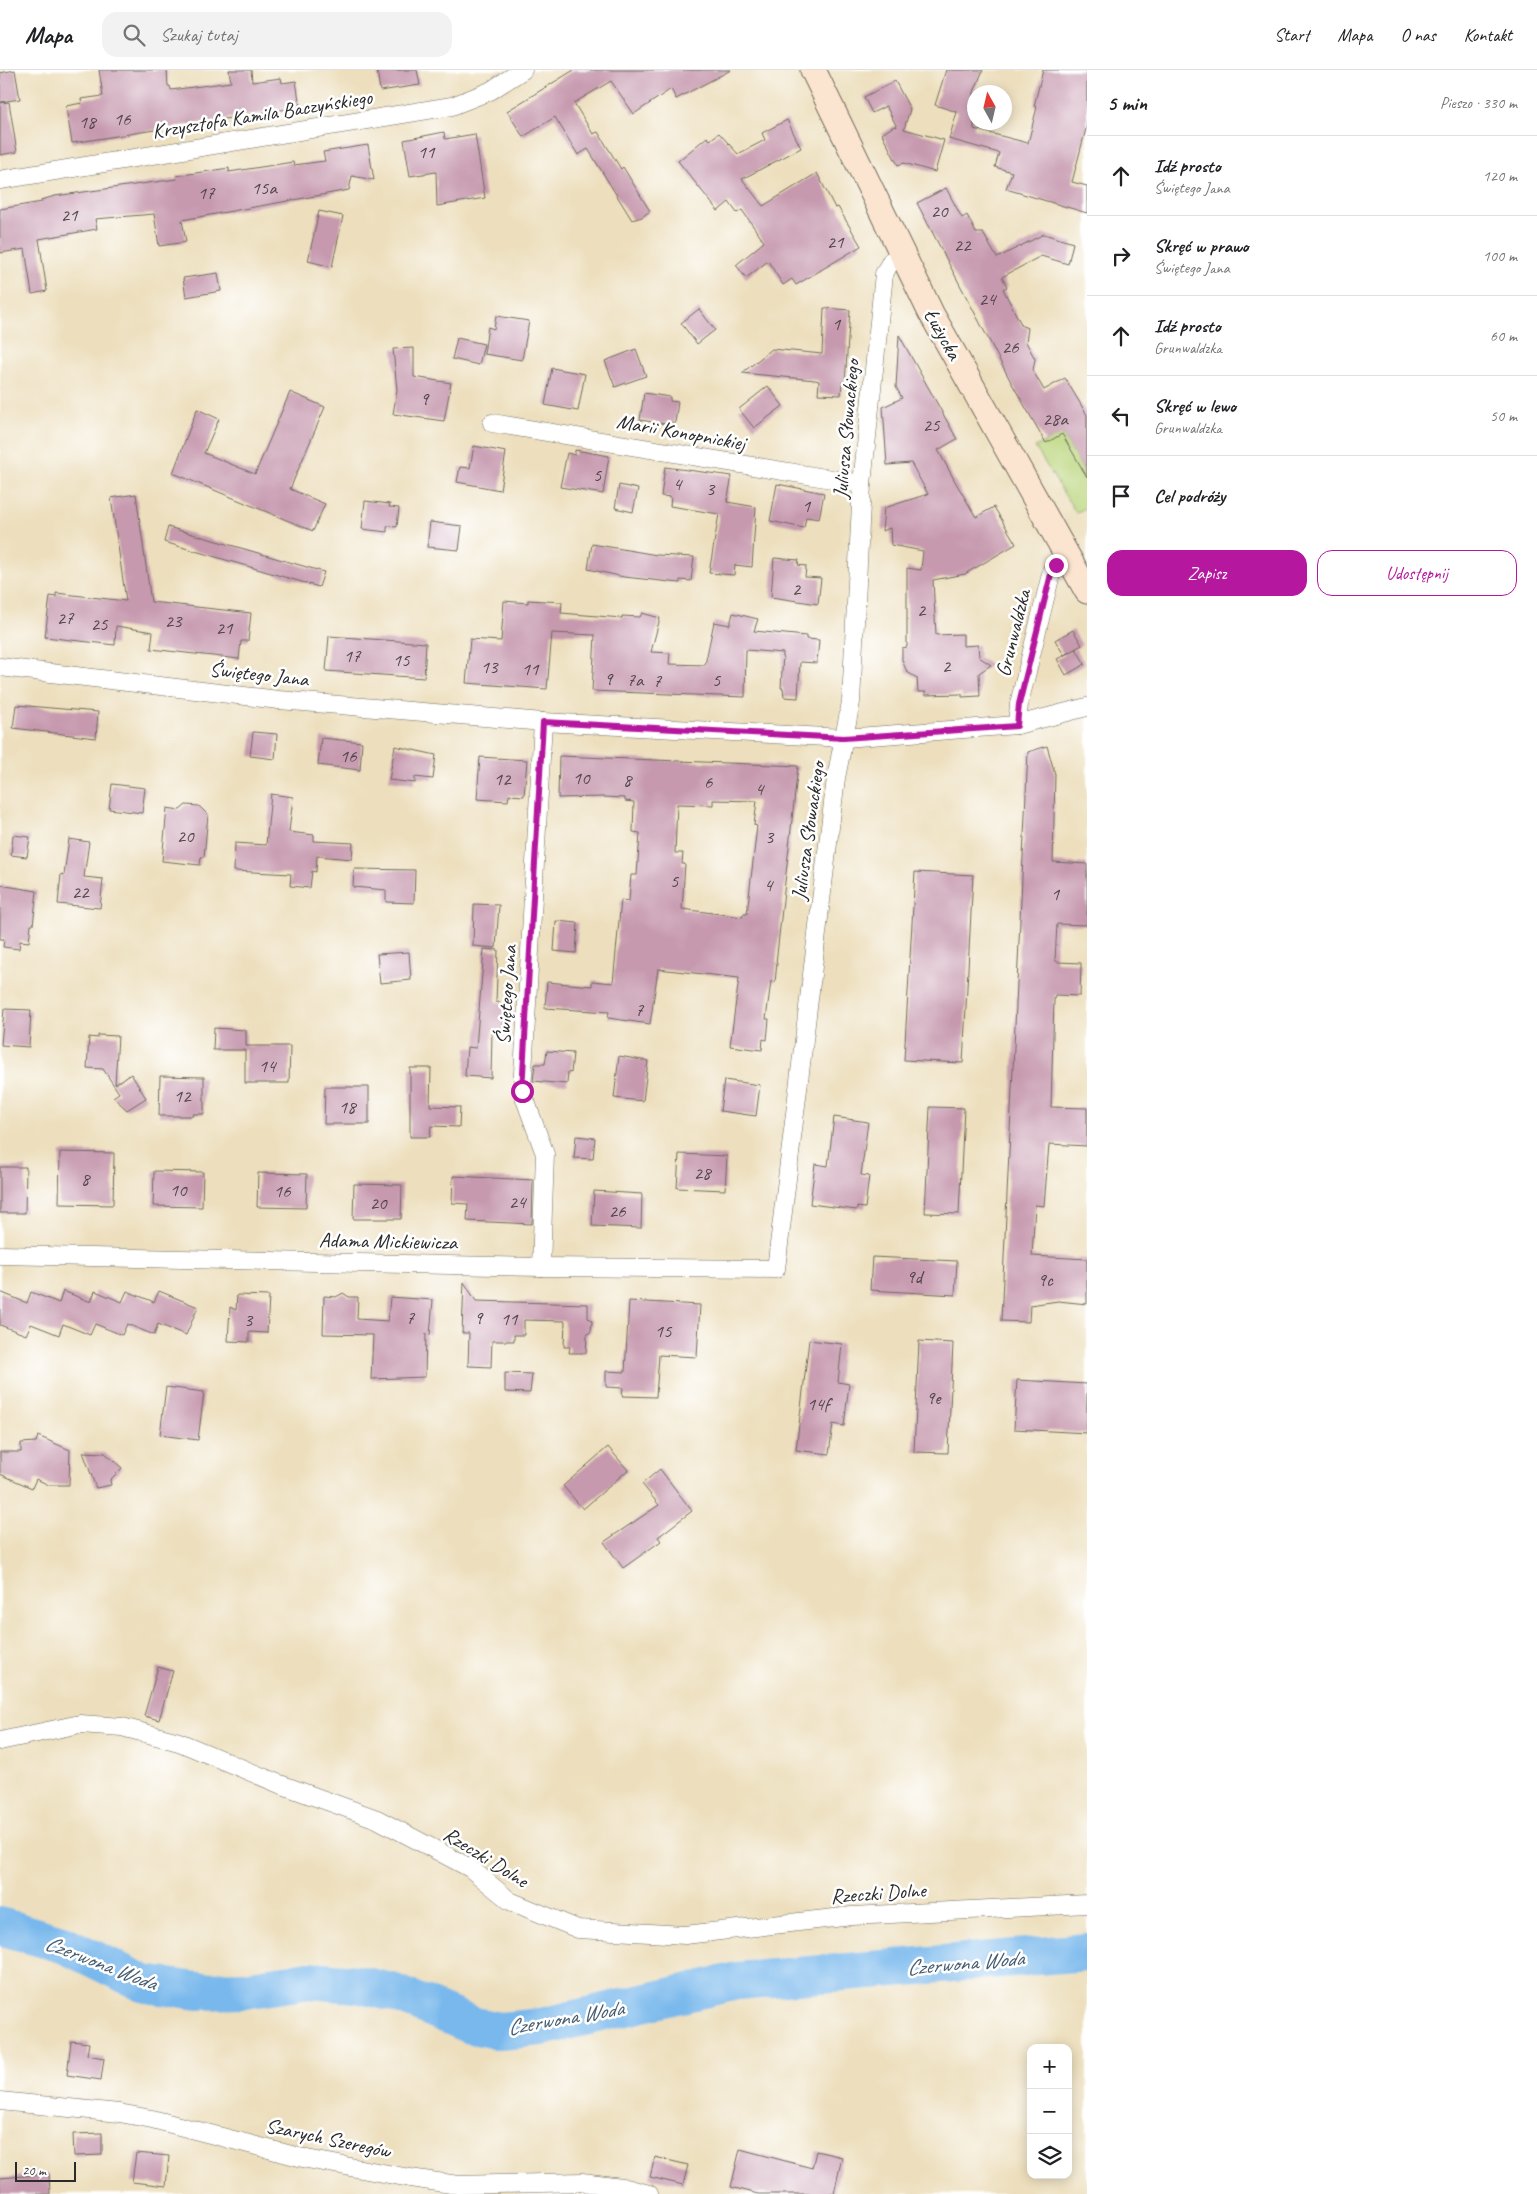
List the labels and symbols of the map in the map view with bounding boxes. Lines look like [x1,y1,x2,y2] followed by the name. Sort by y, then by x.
[150,84,375,144] street label: Krzysztofa Kamila Baczyńskiego
[967,85,1012,130] north arrow
[113,107,132,131] house number: 16
[78,110,98,134] house number: 18
[417,140,436,164] house number: 11
[251,176,278,200] house number: 15a
[197,181,216,205] house number: 17
[930,199,949,223] house number: 20
[60,203,79,227] house number: 21
[826,230,845,254] house number: 21
[953,233,972,257] house number: 22
[978,287,998,311] house number: 24
[918,304,969,366] street label: Łużycka
[832,312,842,336] house number: 1
[1001,335,1020,359] house number: 26
[827,356,865,501] street label: Juliusza Słowackiego
[420,387,430,411] house number: 9
[1042,407,1069,431] house number: 28a
[615,408,750,457] street label: Marii Konopnickiej
[922,413,941,437] house number: 25
[593,463,603,487] house number: 5
[673,472,684,496] house number: 4
[706,477,716,501] house number: 3
[802,494,812,518] house number: 1
[1045,554,1068,577] route end
[792,577,802,601] house number: 2
[990,584,1037,679] street label: Grunwaldzka
[917,598,927,622] house number: 2
[56,606,75,630] house number: 27
[164,609,183,633] house number: 23
[90,612,109,636] house number: 25
[215,616,234,640] house number: 21
[343,644,362,668] house number: 17
[392,648,411,672] house number: 15
[942,654,952,678] house number: 2
[480,655,499,679] house number: 13
[208,656,312,692] street label: Świętego Jana
[521,657,540,681] house number: 11
[604,667,614,691] house number: 9
[627,668,645,692] house number: 7a
[712,668,722,692] house number: 5
[653,669,663,693] house number: 7
[339,744,358,768] house number: 16
[785,758,831,903] street label: Juliusza Słowackiego
[572,766,591,790] house number: 10
[493,767,512,791] house number: 12
[623,768,634,792] house number: 8
[704,770,714,794] house number: 6
[755,777,766,801] house number: 4
[176,824,195,848] house number: 20
[765,825,775,849] house number: 3
[670,869,680,893] house number: 5
[764,873,775,897] house number: 4
[71,880,90,904] house number: 22
[1051,882,1061,906] house number: 1
[490,943,523,1045] street label: Świętego Jana
[635,998,645,1022] house number: 7
[258,1054,278,1078] house number: 14
[511,1080,534,1103] route start
[173,1084,192,1108] house number: 12
[338,1095,358,1119] house number: 18
[693,1161,713,1185] house number: 28
[81,1167,92,1191] house number: 8
[169,1178,188,1202] house number: 10
[273,1179,292,1203] house number: 16
[508,1190,528,1214] house number: 24
[369,1191,388,1215] house number: 20
[608,1199,627,1223] house number: 26
[319,1227,459,1255] street label: Adama Mickiewicza
[906,1265,926,1289] house number: 9d
[1037,1268,1054,1292] house number: 9c
[406,1306,416,1330] house number: 7
[474,1306,484,1330] house number: 9
[500,1307,519,1331] house number: 11
[244,1308,254,1332] house number: 3
[654,1319,673,1343] house number: 15
[926,1386,942,1410] house number: 9e
[807,1392,834,1416] house number: 14f
[439,1821,535,1894] street label: Rzeczki Dolne
[830,1877,929,1909] street label: Rzeczki Dolne
[41,1929,162,1998] water label: Czerwona Woda
[905,1944,1027,1982] water label: Czerwona Woda
[505,1994,627,2042] water label: Czerwona Woda
[263,2112,395,2164] street label: Szarych Szeregów
[15,2159,76,2182] scale bar

